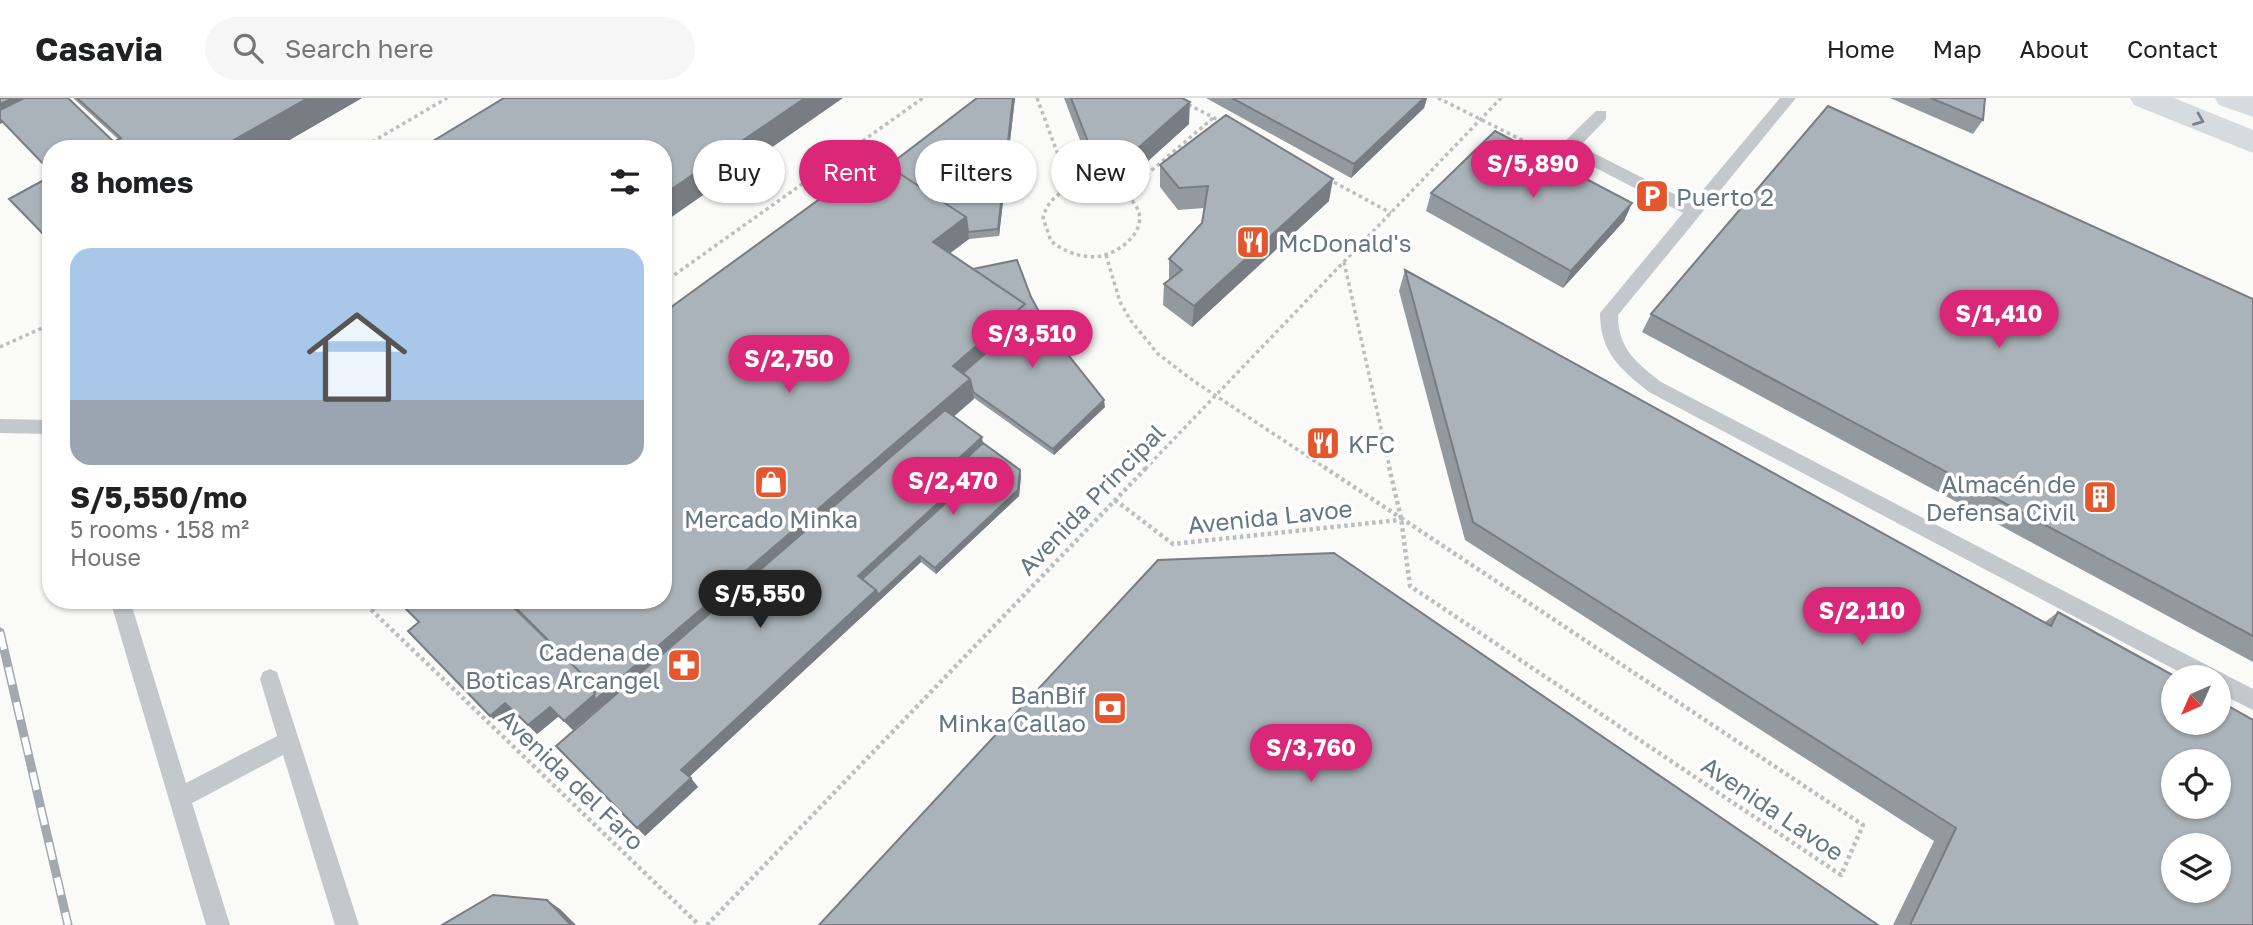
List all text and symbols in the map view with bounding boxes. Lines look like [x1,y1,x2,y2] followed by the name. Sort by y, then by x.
[205,17,695,80] search box
[35,29,163,68] text: Casavia
[229,29,267,67] icon: search
[285,33,434,64] text: Search here
[1827,34,1895,63] text: Home
[1933,34,1982,63] text: Map
[2020,34,2089,63] text: About
[2127,34,2218,63] text: Contact
[2192,112,2205,126] one-way arrow
[693,140,785,203] chip: Buy
[799,140,901,203] chip: Rent
[915,140,1037,203] chip: Filters
[1051,140,1150,203] chip: New
[1468,140,1598,200] pin: S/5,890
[1487,149,1579,177] text: S/5,890
[606,163,644,201] icon: filters
[70,164,194,200] text: 8 homes
[1633,177,1671,215] parking icon: Puerto 2
[1676,182,1774,211] place label: Puerto 2
[1234,223,1272,261] restaurant icon: McDonald's
[1278,228,1411,257] place label: McDonald's
[1934,290,2064,350] pin: S/1,410
[294,294,420,420] icon: home
[1956,299,2042,327] text: S/1,410
[967,310,1097,370] pin: S/3,510
[988,319,1076,347] text: S/3,510
[724,336,854,395] pin: S/2,750
[744,344,834,372] text: S/2,750
[1012,417,1170,581] street label: Avenida Principal
[1304,424,1342,462] restaurant icon: KFC
[1348,429,1395,458] place label: KFC
[888,458,1018,517] pin: S/2,470
[752,463,790,501] shop icon: Mercado Minka
[908,466,998,494] text: S/2,470
[1926,469,2076,526] place label: Almacén de Defensa Civil
[2081,478,2119,516] building icon: Almacén de Defensa Civil
[70,479,247,515] text: S/5,550/mo
[1186,493,1354,539] street label: Avenida Lavoe
[684,504,858,533] place label: Mercado Minka
[70,515,249,543] text: 5 rooms · 158 m²
[70,543,141,571] text: House
[695,570,825,630] pin: S/5,550
[715,579,805,607] text: S/5,550
[1797,588,1927,647] pin: S/2,110
[1819,596,1905,624] text: S/2,110
[465,637,660,694] place label: Cadena de Boticas Arcangel
[665,646,703,684] pharmacy icon: Cadena de Boticas Arcangel
[2161,665,2231,735] north arrow
[2161,665,2231,903] map controls
[938,680,1086,737] place label: BanBif Minka Callao
[1091,689,1129,727] bank icon: BanBif Minka Callao
[493,702,651,856] street label: Avenida del Faro
[1246,724,1376,784] pin: S/3,760
[1266,733,1356,761] text: S/3,760
[2161,749,2231,819] button: locate
[1696,750,1850,866] street label: Avenida Lavoe
[2161,833,2231,903] button: layers

